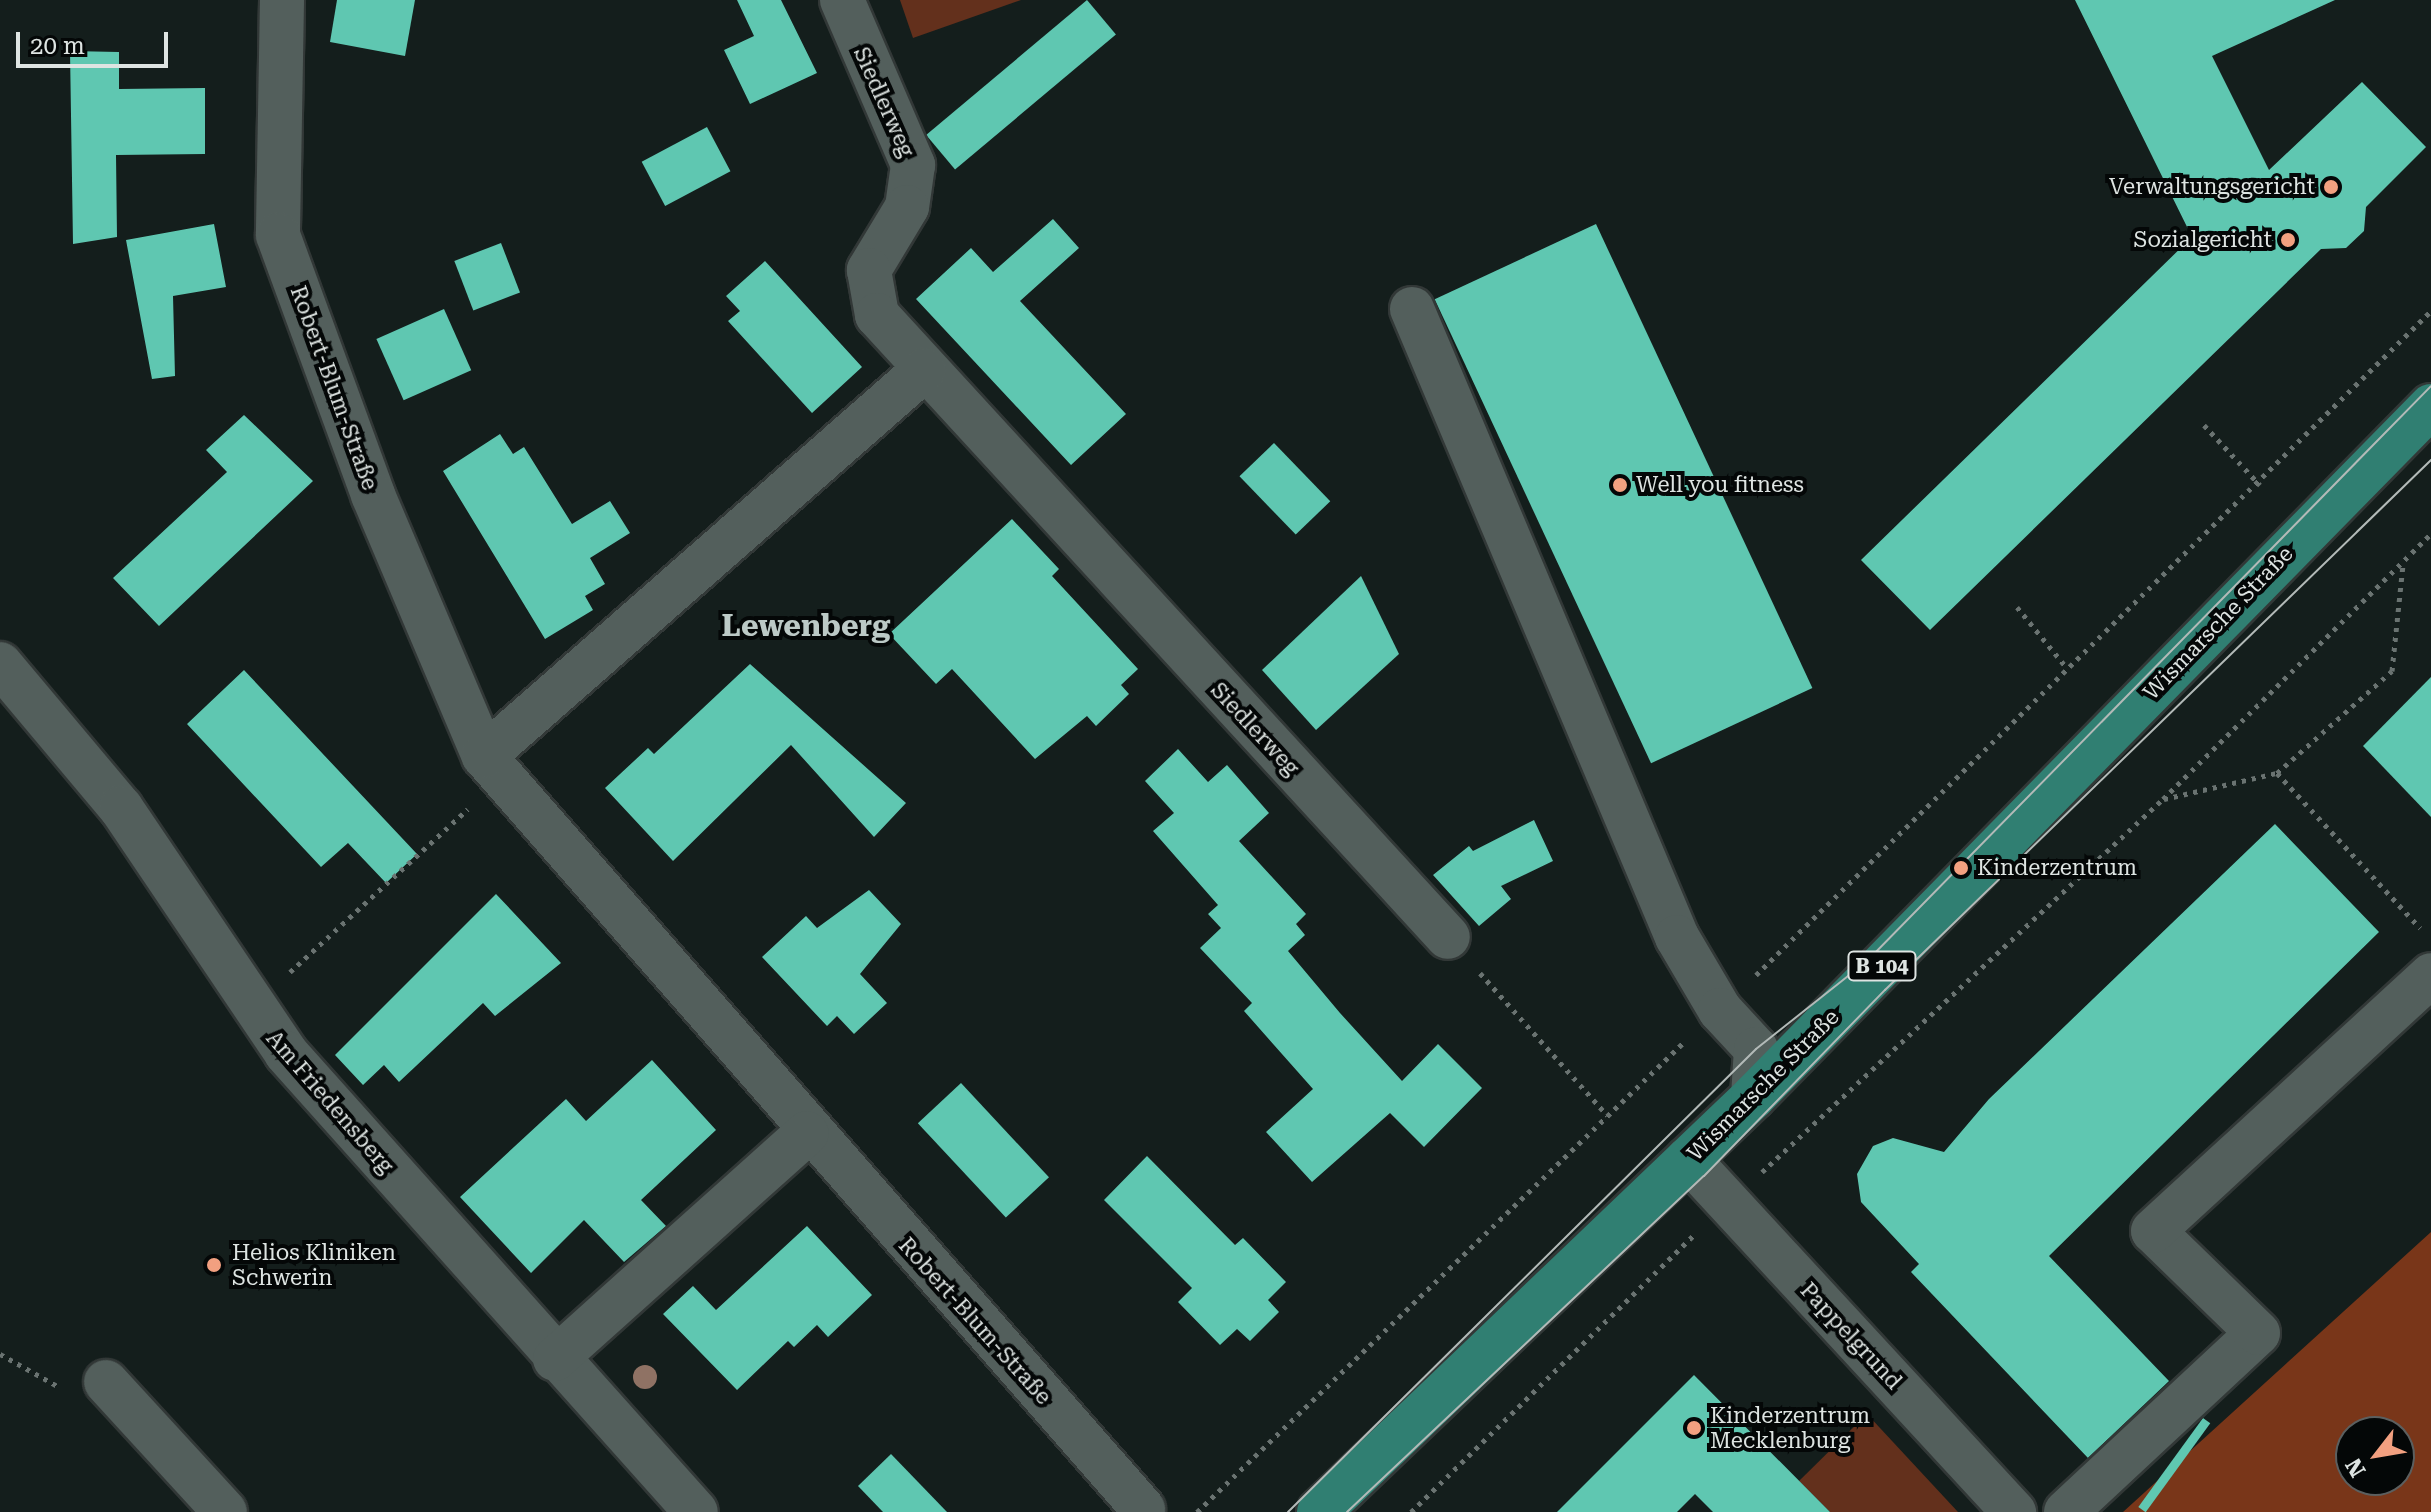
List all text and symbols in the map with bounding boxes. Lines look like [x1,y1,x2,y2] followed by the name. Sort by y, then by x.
[20,16,172,66] scale bar
[30,32,85,60] text: 20 m
[848,43,920,161] street label: Siedlerweg
[2109,174,2315,200] place label: Verwaltungsgericht
[2322,178,2340,196] marker: Verwaltungsgericht
[2134,227,2272,253] place label: Sozialgericht
[2279,231,2297,249] marker: Sozialgericht
[285,282,383,494] street label: Robert-Blum-Straße
[1636,472,1804,498] place label: Well you fitness
[1611,476,1629,494] marker: Well you fitness
[2138,541,2298,705] street label: Wismarsche Straße
[722,608,890,644] district label: Lewenberg
[1205,677,1305,781] street label: Siedlerweg
[1977,855,2137,881] place label: Kinderzentrum
[1952,859,1970,877] marker: Kinderzentrum
[1846,950,1918,982] road number: B 104
[1682,1004,1844,1166] street label: Wismarsche Straße
[261,1025,399,1179] street label: Am Friedensberg
[893,1232,1057,1410] street label: Robert-Blum-Straße
[232,1239,396,1290] place label: Helios Kliniken Schwerin
[203,1254,225,1276] marker: Helios Kliniken Schwerin
[1795,1277,1907,1395] street label: Pappelgrund
[1710,1402,1870,1454] place label: Kinderzentrum Mecklenburg
[2335,1416,2415,1496] north arrow
[1685,1419,1703,1437] marker: Kinderzentrum Mecklenburg
[2341,1454,2371,1481] text: N

